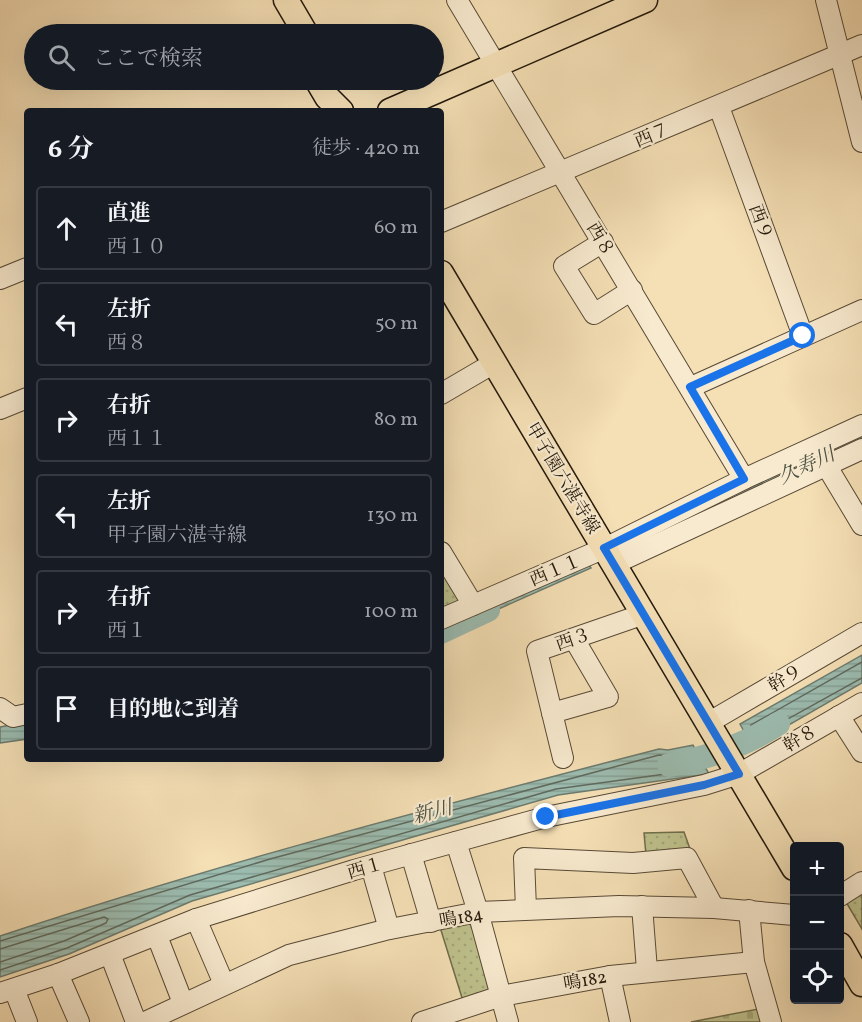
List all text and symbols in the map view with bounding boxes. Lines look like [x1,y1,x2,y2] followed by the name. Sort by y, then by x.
[24,24,444,90] search box
[45,41,78,74] icon: search
[93,44,203,75] text: ここで検索
[631,118,674,155] street label: 西７
[48,132,93,168] text: 6 分
[312,135,420,163] text: 徒歩 · 420 m
[107,199,151,230] text: 直進
[742,201,777,244] street label: 西９
[50,212,83,245] icon: ahead
[374,214,418,242] text: 60 m
[580,218,620,262] street label: 西８
[107,234,167,262] text: 西１０
[107,295,151,326] text: 左折
[50,308,83,341] icon: left
[375,310,418,338] text: 50 m
[789,322,815,348] route start
[107,330,147,358] text: 西８
[107,391,151,422] text: 右折
[50,404,83,437] icon: right
[374,406,418,434] text: 80 m
[519,418,605,539] street label: 甲子園六湛寺線
[107,426,167,454] text: 西１１
[774,441,842,492] water label: 久寿川
[107,487,151,518] text: 左折
[50,500,83,533] icon: left
[367,502,418,530] text: 130 m
[107,522,247,550] text: 甲子園六湛寺線
[526,549,585,593] street label: 西１１
[107,583,151,614] text: 右折
[50,596,83,629] icon: right
[364,598,418,626] text: 100 m
[107,618,147,646] text: 西１
[552,623,595,658] street label: 西３
[764,659,808,699] street label: 幹９
[50,692,83,725] icon: arrive
[107,695,239,726] text: 目的地に到着
[779,719,823,759] street label: 幹８
[410,794,457,831] water label: 新川
[532,803,558,829] route end
[790,842,844,1004] map controls
[790,842,844,896] button: +
[345,852,386,886] street label: 西１
[790,896,844,950] button: −
[437,902,485,935] street label: 鳴184
[790,950,844,1004] button: locate
[562,965,609,998] street label: 鳴182

